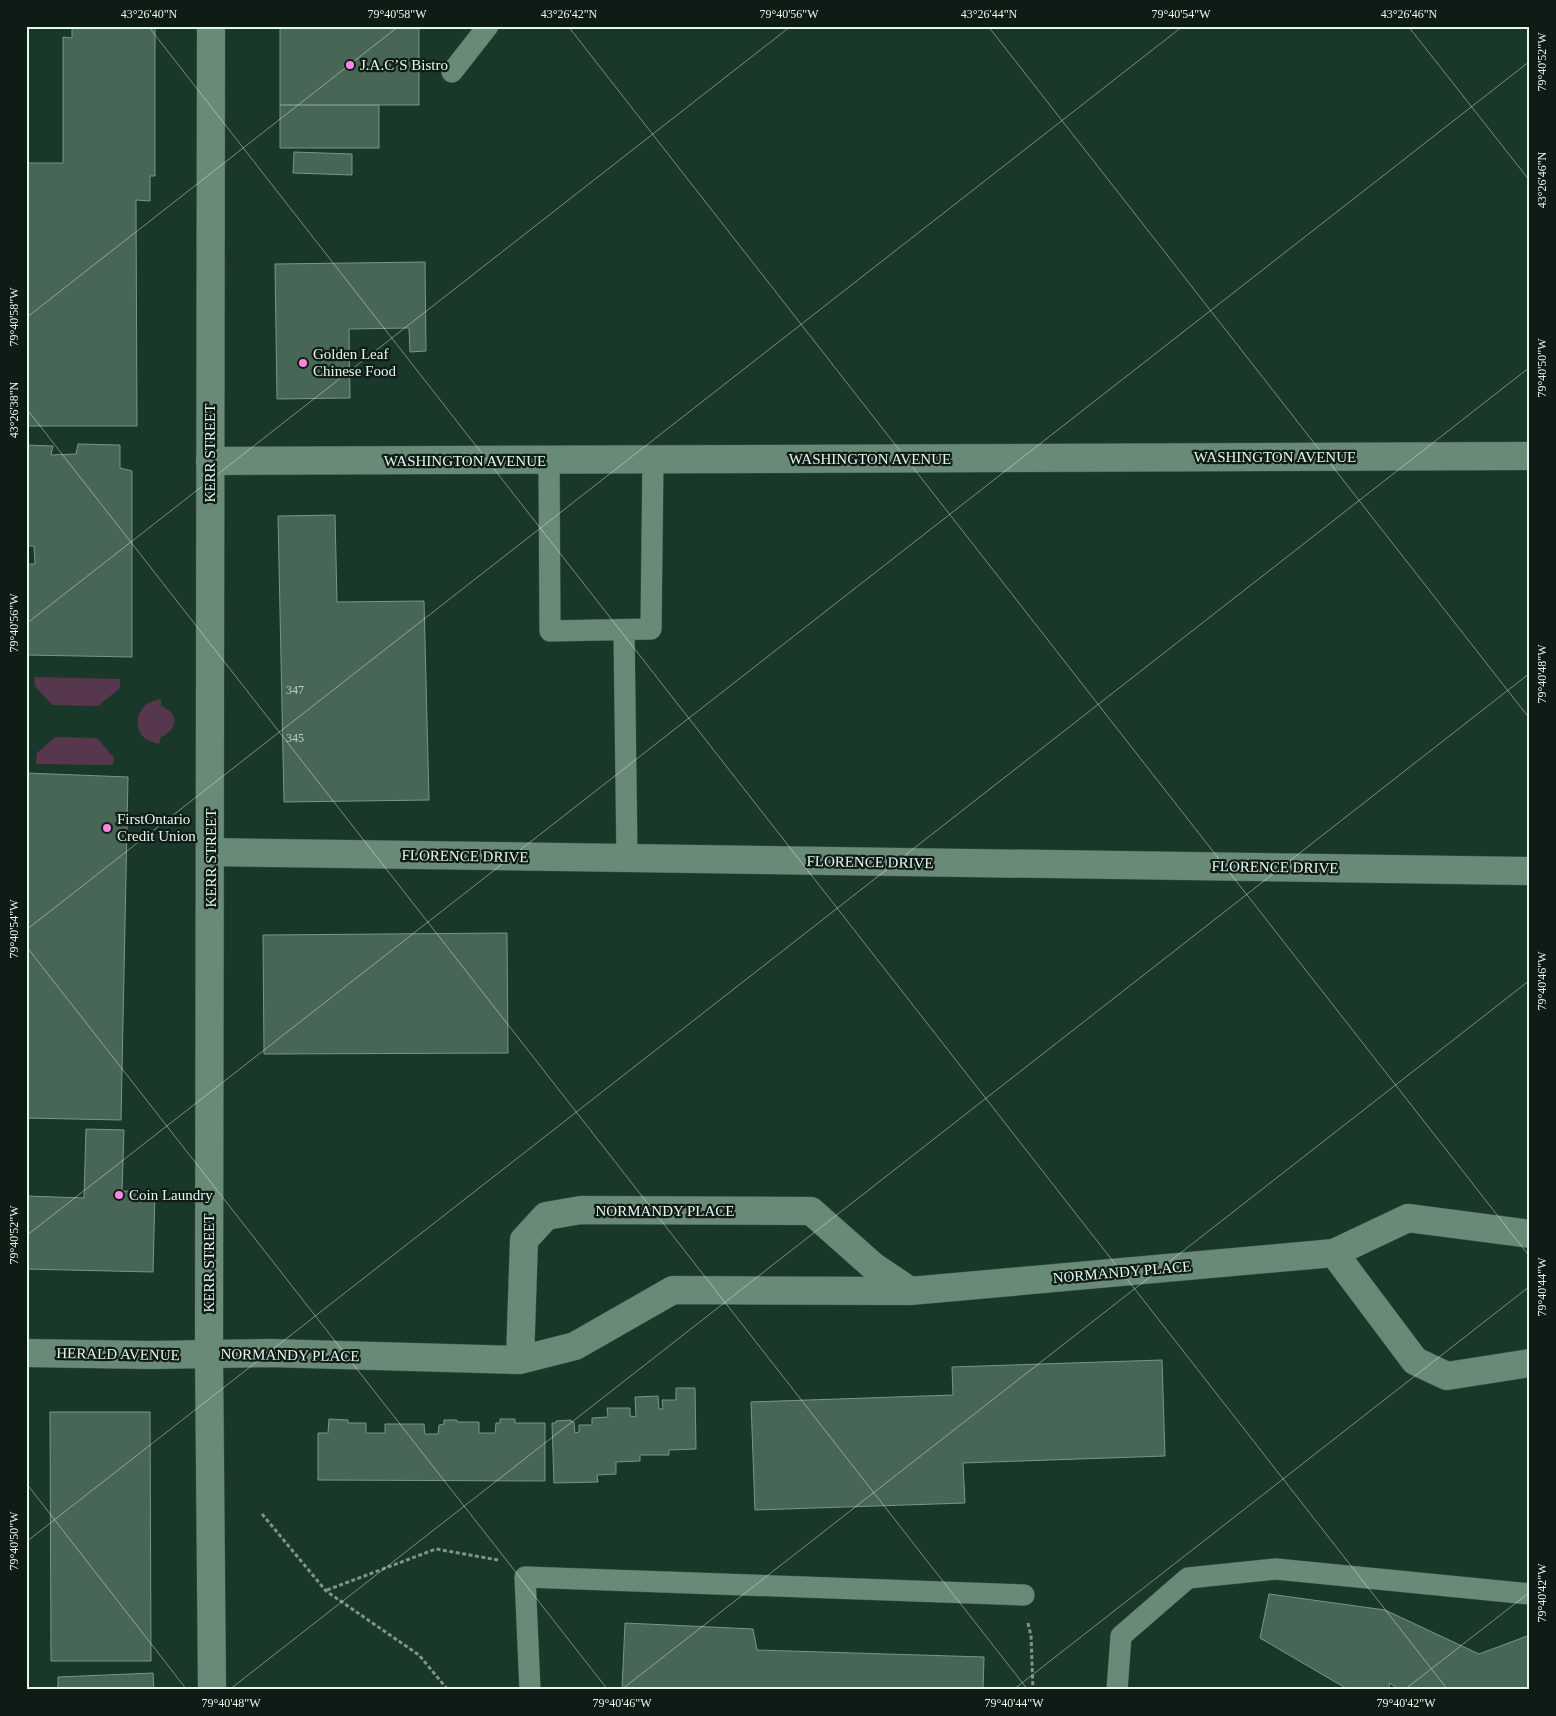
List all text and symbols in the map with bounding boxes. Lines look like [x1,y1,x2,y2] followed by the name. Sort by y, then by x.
[121,7,178,21] text: 43°26'40"N
[367,7,427,21] text: 79°40'58"W
[541,7,598,21] text: 43°26'42"N
[759,7,819,21] text: 79°40'56"W
[961,7,1018,21] text: 43°26'44"N
[1151,7,1211,21] text: 79°40'54"W
[1381,7,1438,21] text: 43°26'46"N
[1535,32,1549,92] text: 79°40'52"W
[360,57,448,73] place label: J.A.C’S Bistro
[344,59,356,71] marker: J.A.C’S Bistro
[1535,151,1549,208] text: 43°26'46"N
[7,287,21,347] text: 79°40'58"W
[1535,338,1549,398] text: 79°40'50"W
[313,346,396,379] place label: Golden Leaf Chinese Food
[297,357,309,369] marker: Golden Leaf Chinese Food
[7,381,21,438] text: 43°26'38"N
[202,404,218,502] street label: KERR STREET
[1194,449,1356,465] street label: WASHINGTON AVENUE
[789,451,951,467] street label: WASHINGTON AVENUE
[384,453,546,469] street label: WASHINGTON AVENUE
[7,593,21,653] text: 79°40'56"W
[1535,644,1549,704] text: 79°40'48"W
[286,683,304,697] house number: 347
[286,731,304,745] house number: 345
[203,809,219,907] street label: KERR STREET
[117,811,196,844] place label: FirstOntario Credit Union
[101,822,113,834] marker: FirstOntario Credit Union
[401,847,529,865] street label: FLORENCE DRIVE
[806,853,934,871] street label: FLORENCE DRIVE
[1211,858,1339,876] street label: FLORENCE DRIVE
[7,899,21,959] text: 79°40'54"W
[1535,951,1549,1011] text: 79°40'46"W
[129,1187,213,1203] place label: Coin Laundry
[113,1189,125,1201] marker: Coin Laundry
[595,1203,735,1219] street label: NORMANDY PLACE
[7,1205,21,1265] text: 79°40'52"W
[201,1214,217,1312] street label: KERR STREET
[1535,1257,1549,1317] text: 79°40'44"W
[1052,1258,1192,1286] street label: NORMANDY PLACE
[56,1345,180,1363] street label: HERALD AVENUE
[220,1346,360,1364] street label: NORMANDY PLACE
[7,1511,21,1571] text: 79°40'50"W
[1535,1563,1549,1623] text: 79°40'42"W
[201,1696,261,1710] text: 79°40'48"W
[592,1696,652,1710] text: 79°40'46"W
[984,1696,1044,1710] text: 79°40'44"W
[1376,1696,1436,1710] text: 79°40'42"W

